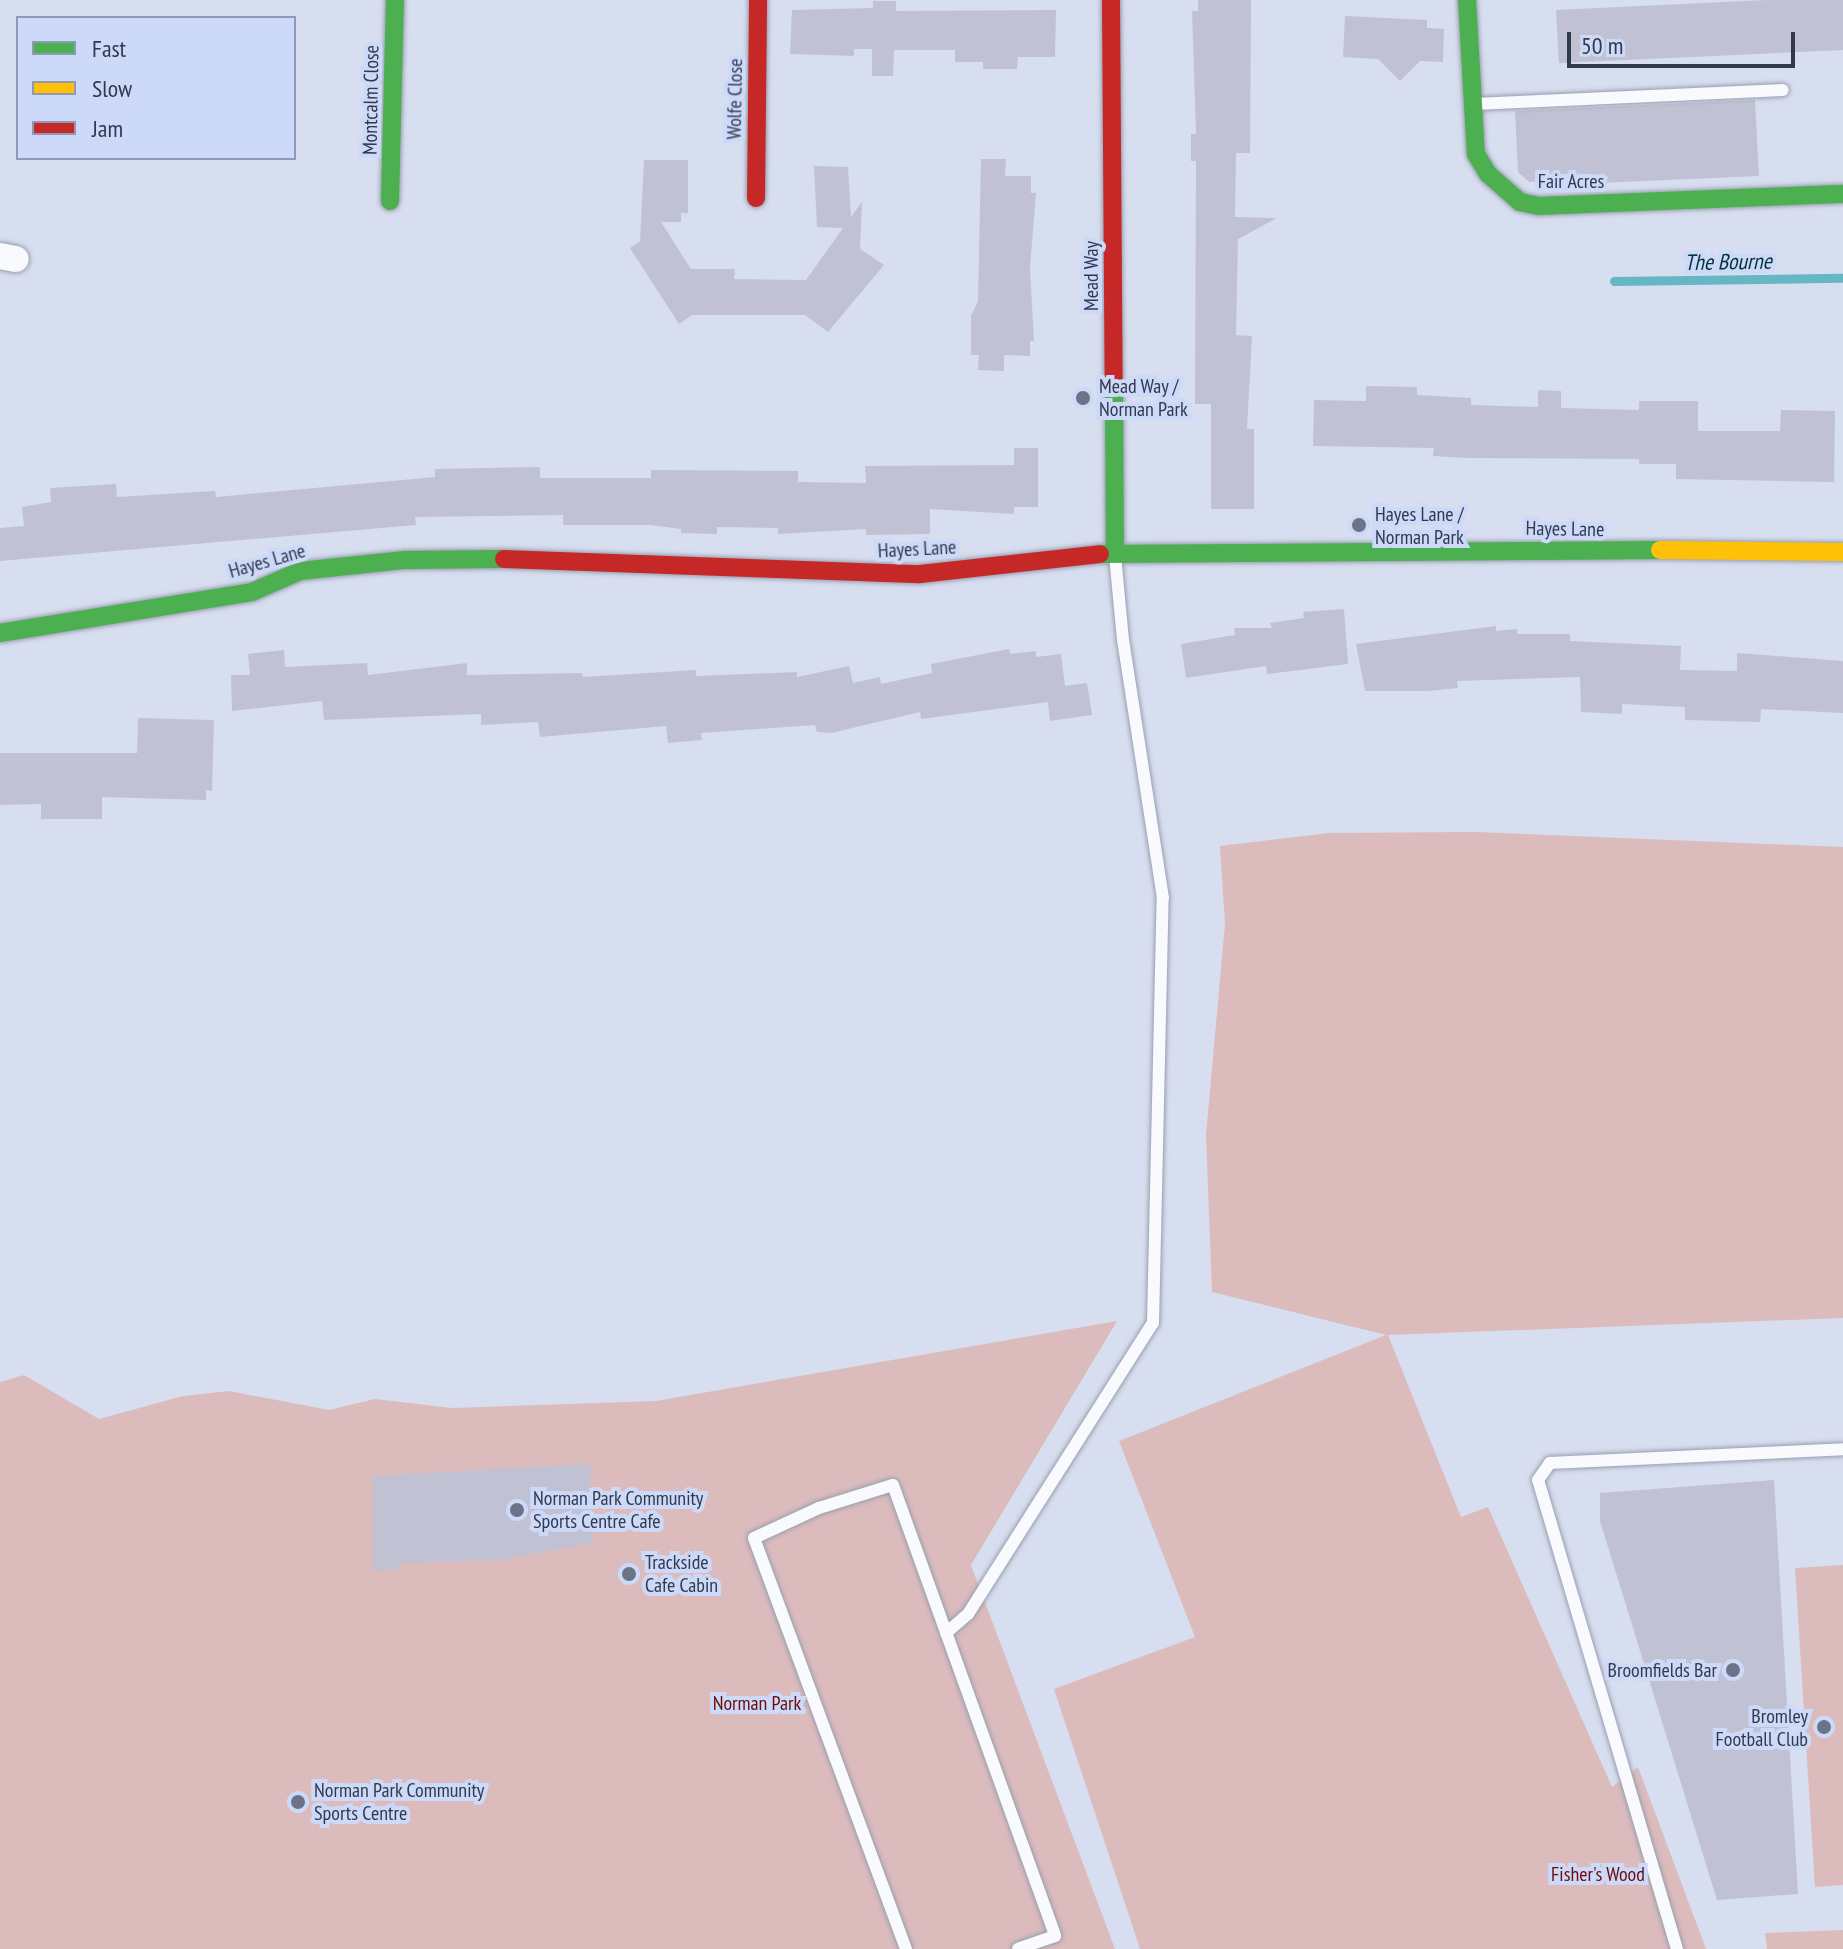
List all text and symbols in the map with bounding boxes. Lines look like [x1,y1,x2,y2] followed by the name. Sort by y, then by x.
[16,16,296,160] legend
[1571,16,1799,66] scale bar
[1581,30,1623,61] text: 50 m
[92,33,126,64] text: Fast
[358,45,384,155] street label: Montcalm Close
[722,58,748,140] street label: Wolfe Close
[92,73,132,104] text: Slow
[92,113,123,144] text: Jam
[1537,169,1605,193] street label: Fair Acres
[1079,241,1103,311] street label: Mead Way
[1684,248,1772,276] water label: The Bourne
[1099,374,1188,421] place label: Mead Way / Norman Park
[1074,389,1092,407] marker: Mead Way / Norman Park
[1375,502,1464,549] place label: Hayes Lane / Norman Park
[1350,516,1368,534] marker: Hayes Lane / Norman Park
[1526,516,1604,542] street label: Hayes Lane
[877,535,957,563] street label: Hayes Lane
[226,539,308,583] street label: Hayes Lane
[533,1486,704,1533] place label: Norman Park Community Sports Centre Cafe
[508,1501,526,1519] marker: Norman Park Community Sports Centre Cafe
[645,1550,718,1597] place label: Trackside Cafe Cabin
[620,1565,638,1583] marker: Trackside Cafe Cabin
[1608,1658,1717,1682] place label: Broomfields Bar
[1724,1661,1742,1679] marker: Broomfields Bar
[713,1691,801,1715] park label: Norman Park
[1716,1704,1808,1751] place label: Bromley Football Club
[1815,1718,1833,1736] marker: Bromley Football Club
[314,1778,485,1825] place label: Norman Park Community Sports Centre
[289,1793,307,1811] marker: Norman Park Community Sports Centre
[1551,1862,1645,1886] park label: Fisher's Wood

